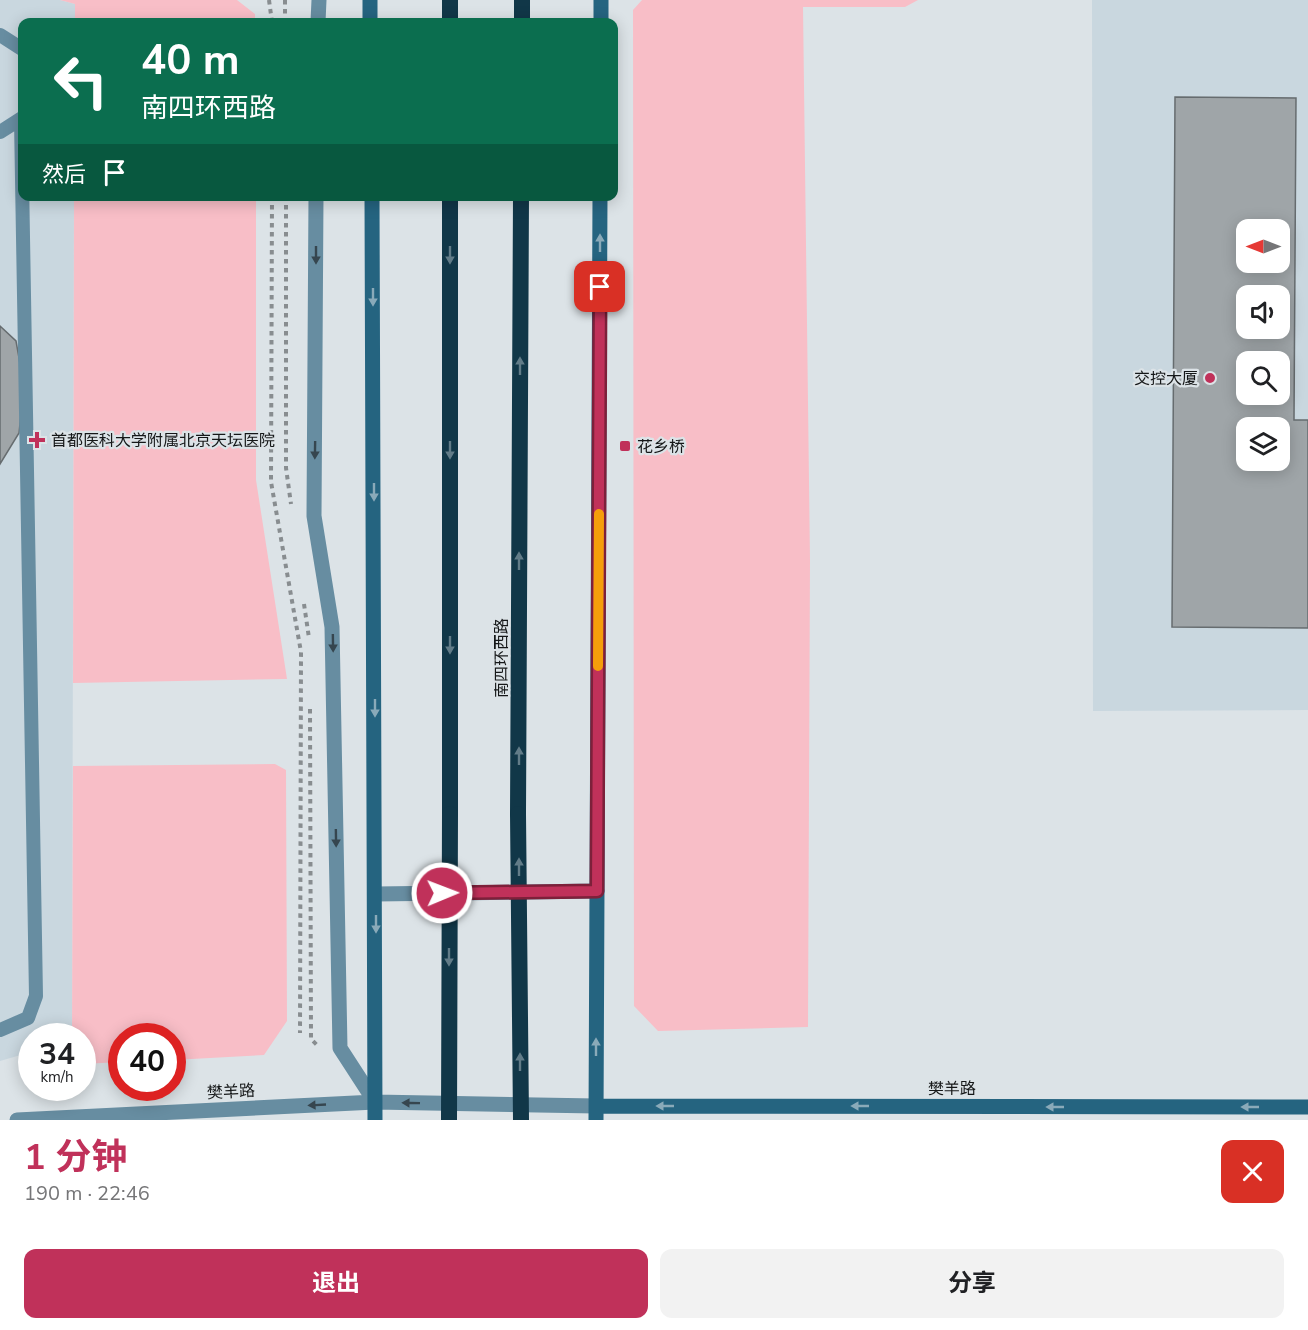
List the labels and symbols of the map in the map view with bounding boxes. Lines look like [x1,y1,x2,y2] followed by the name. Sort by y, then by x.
[1236,219,1290,273] north arrow
[595,234,605,253] one-way arrow
[445,245,455,264] one-way arrow
[311,246,321,265] one-way arrow
[574,261,625,312] pin
[368,287,377,306] one-way arrow
[515,356,525,375] one-way arrow
[1134,368,1198,390] place label: 交控大厦
[1203,371,1217,385] marker: 交控大厦
[51,430,275,452] place label: 首都医科大学附属北京天坛医院
[28,431,46,449] marker: 首都医科大学附属北京天坛医院
[637,436,685,458] place label: 花乡桥
[618,439,632,453] marker: 花乡桥
[311,440,320,459] one-way arrow
[445,440,455,459] one-way arrow
[369,482,379,501] one-way arrow
[514,551,524,570] one-way arrow
[491,618,513,698] street label: 南四环西路
[328,634,337,653] one-way arrow
[445,635,455,654] one-way arrow
[370,698,380,717] one-way arrow
[514,746,524,765] one-way arrow
[331,829,341,848] one-way arrow
[514,857,524,876] one-way arrow
[410,861,474,925] position arrow
[371,914,381,933] one-way arrow
[444,947,454,966] one-way arrow
[108,1023,186,1101] speed limit sign: 40
[591,1038,601,1057] one-way arrow
[515,1052,525,1071] one-way arrow
[928,1078,976,1100] street label: 樊羊路
[207,1080,256,1104] street label: 樊羊路
[402,1098,421,1108] one-way arrow
[307,1100,326,1109] one-way arrow
[655,1101,674,1111] one-way arrow
[850,1101,869,1111] one-way arrow
[1045,1102,1064,1112] one-way arrow
[1240,1102,1259,1112] one-way arrow

